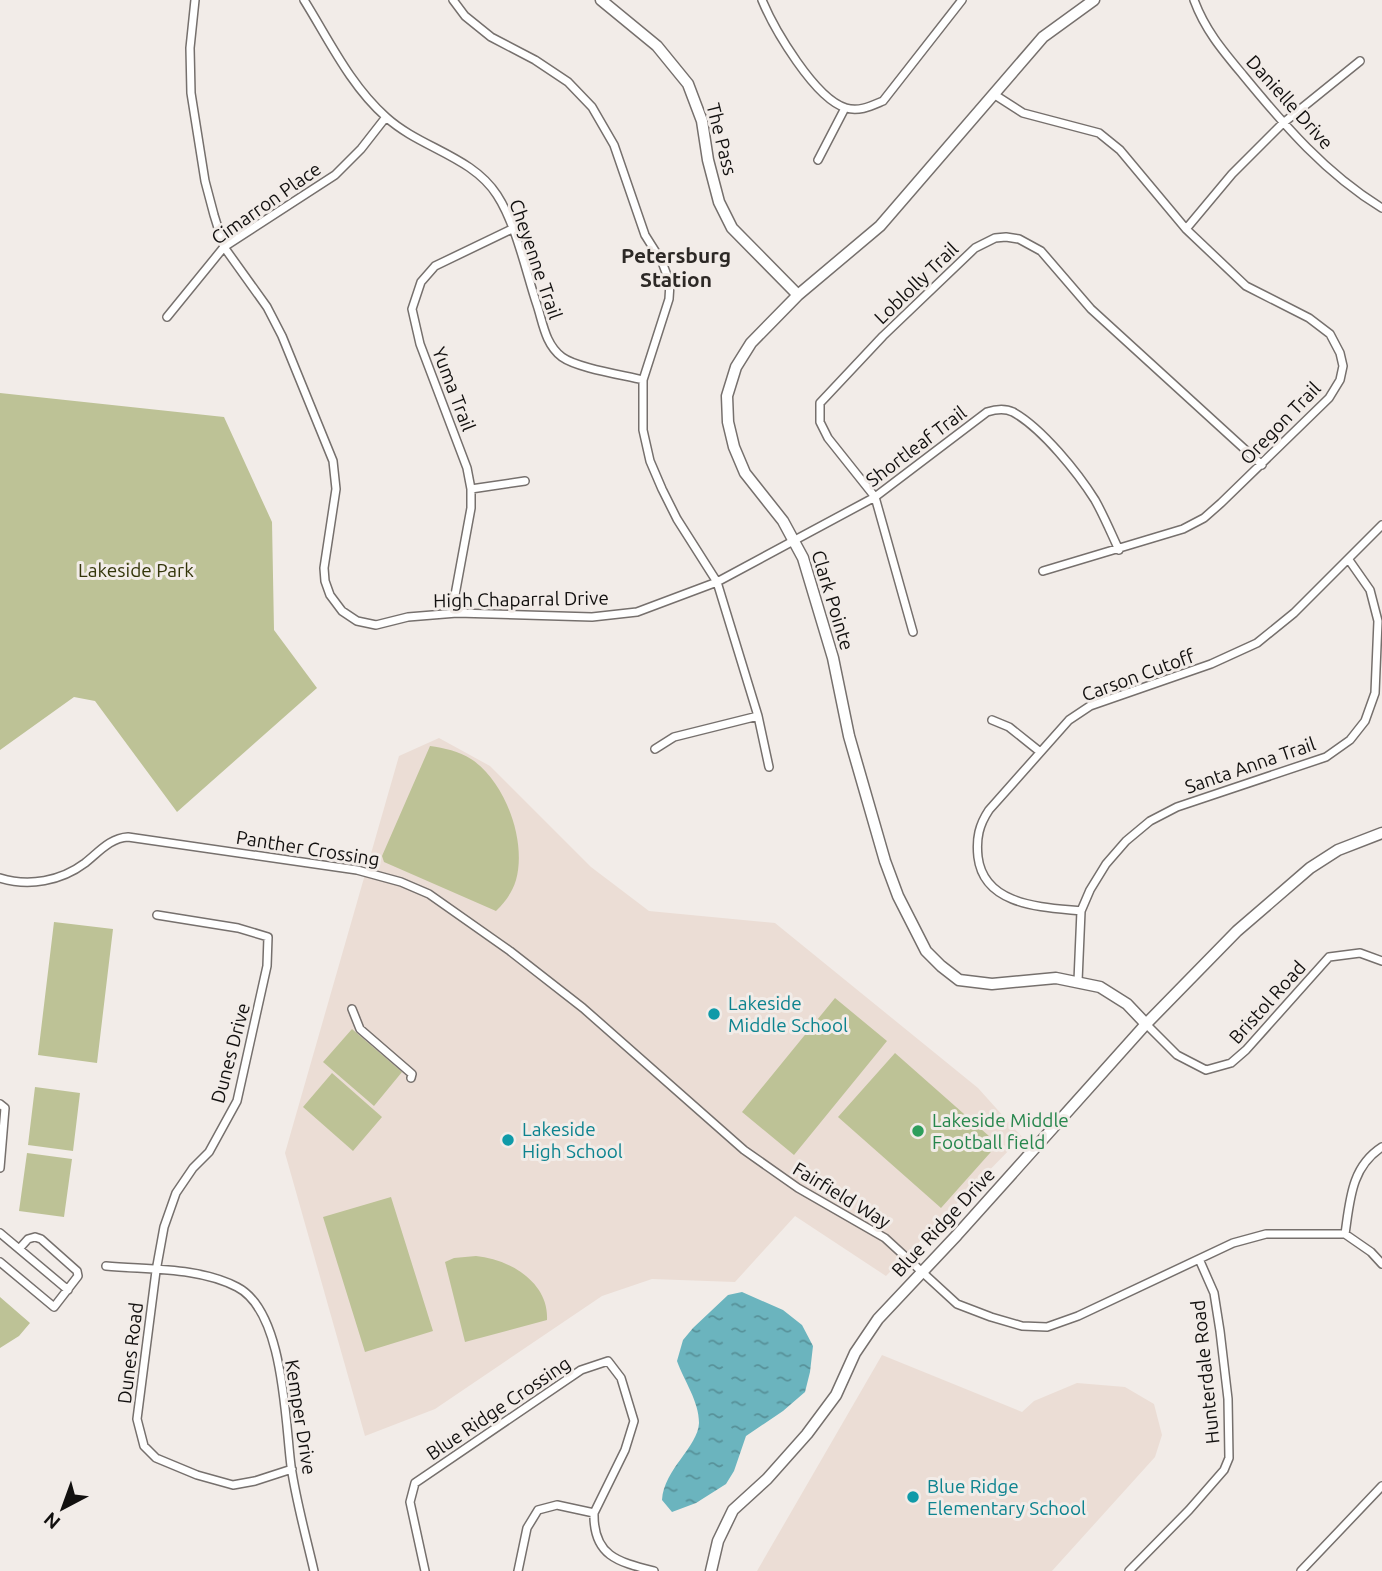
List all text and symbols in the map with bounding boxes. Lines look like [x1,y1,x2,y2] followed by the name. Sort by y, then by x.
[1242,50,1338,154] street label: Danielle Drive
[702,101,742,177] street label: The Pass
[207,157,325,249] street label: Cimarron Place
[505,196,567,322] street label: Cheyenne Trail
[870,238,962,328] street label: Loblolly Trail
[621,243,731,291] district label: Petersburg Station
[428,344,480,434] street label: Yuma Trail
[1235,377,1325,469] street label: Oregon Trail
[862,401,971,491] street label: Shortleaf Trail
[807,547,859,653] street label: Clark Pointe
[78,559,194,581] park label: Lakeside Park
[433,586,609,612] street label: High Chaparral Drive
[1079,644,1198,706] street label: Carson Cutoff
[1182,732,1318,798] street label: Santa Anna Trail
[235,826,381,870] street label: Panther Crossing
[1224,956,1310,1048] street label: Bristol Road
[728,992,848,1036] place label: Lakeside Middle School
[206,1000,254,1106] street label: Dunes Drive
[706,1006,722,1022] marker: Lakeside Middle School
[932,1109,1069,1153] place label: Lakeside Middle Football field
[522,1118,623,1162] place label: Lakeside High School
[910,1123,926,1139] marker: Lakeside Middle Football field
[500,1132,516,1148] marker: Lakeside High School
[789,1157,895,1233] street label: Fairfield Way
[887,1163,999,1281] street label: Blue Ridge Drive
[1187,1299,1223,1445] street label: Hunterdale Road
[113,1301,147,1405] street label: Dunes Road
[422,1352,574,1464] street label: Blue Ridge Crossing
[281,1358,321,1476] street label: Kemper Drive
[28,1473,98,1543] north arrow
[927,1475,1086,1519] place label: Blue Ridge Elementary School
[905,1489,921,1505] marker: Blue Ridge Elementary School
[39,1508,64,1534] text: N

